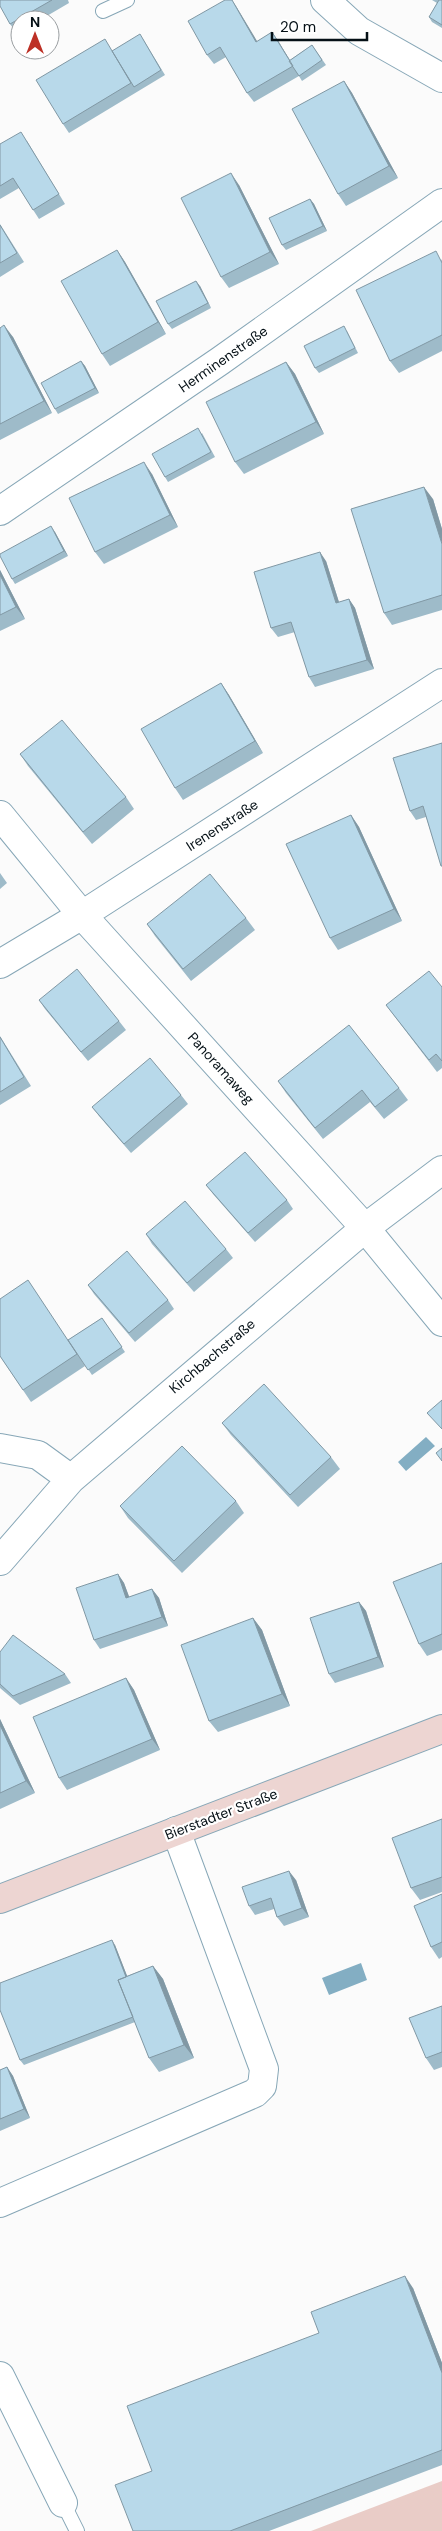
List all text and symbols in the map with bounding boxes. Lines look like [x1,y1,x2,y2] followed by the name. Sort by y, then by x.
[10,10,60,60] north arrow
[272,10,367,42] scale bar
[30,13,40,31] text: N
[280,17,316,37] text: 20 m
[175,322,271,396] street label: Herminenstraße
[183,795,261,855] street label: Irenenstraße
[184,1028,258,1108] street label: Panoramaweg
[165,1315,259,1397] street label: Kirchbachstraße
[162,1784,280,1844] street label: Bierstadter Straße

